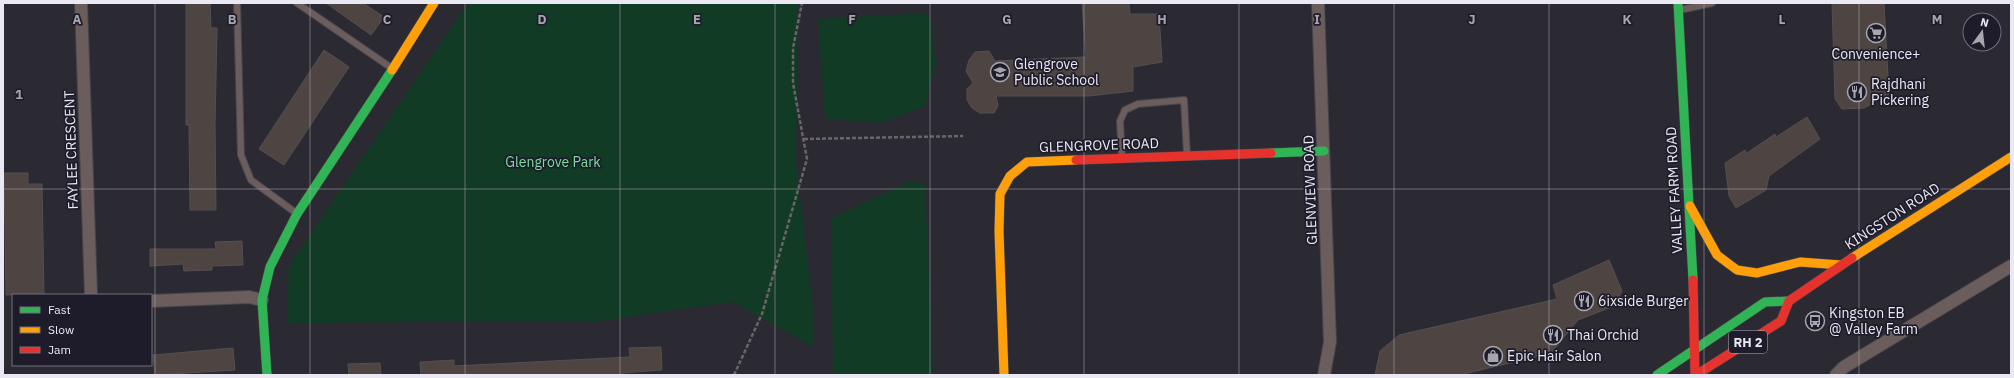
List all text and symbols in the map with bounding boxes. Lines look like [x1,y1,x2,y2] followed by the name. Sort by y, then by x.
[73,11,82,28] text: A
[228,11,237,28] text: B
[383,11,392,28] text: C
[537,11,547,28] text: D
[693,11,701,28] text: E
[848,11,856,28] text: F
[1002,11,1012,28] text: G
[1157,11,1167,28] text: H
[1314,11,1320,28] text: I
[1468,11,1476,28] text: J
[1622,11,1632,28] text: K
[1779,11,1786,28] text: L
[1932,11,1942,28] text: M
[1962,12,2002,52] north arrow
[1979,15,1990,30] text: N
[1865,22,1887,44] supermarket icon: Convenience+
[1832,45,1920,63] place label: Convenience+
[1014,55,1099,89] place label: Glengrove Public School
[989,61,1011,83] school or university icon: Glengrove Public School
[1871,75,1929,109] place label: Rajdhani Pickering
[1846,81,1868,103] restaurant icon: Rajdhani Pickering
[15,86,23,103] text: 1
[60,90,82,210] street label: FAYLEE CRESCENT
[1662,126,1686,254] street label: VALLEY FARM ROAD
[1039,134,1159,156] street label: GLENGROVE ROAD
[1299,135,1321,245] street label: GLENVIEW ROAD
[505,153,601,171] park label: Glengrove Park
[1841,179,1943,253] street label: KINGSTON ROAD
[1573,290,1595,312] restaurant icon: 6ixside Burger
[1598,292,1688,310] place label: 6ixside Burger
[12,294,152,366] legend
[48,302,71,317] text: Fast
[1829,304,1918,338] place label: Kingston EB @ Valley Farm
[1804,310,1826,332] bus stop icon: Kingston EB @ Valley Farm
[48,322,74,337] text: Slow
[1542,324,1564,346] restaurant icon: Thai Orchid
[1567,326,1639,344] place label: Thai Orchid
[1729,331,1767,353] road number: RH 2
[48,342,71,357] text: Jam
[1482,345,1504,367] shop icon: Epic Hair Salon
[1507,347,1602,365] place label: Epic Hair Salon

